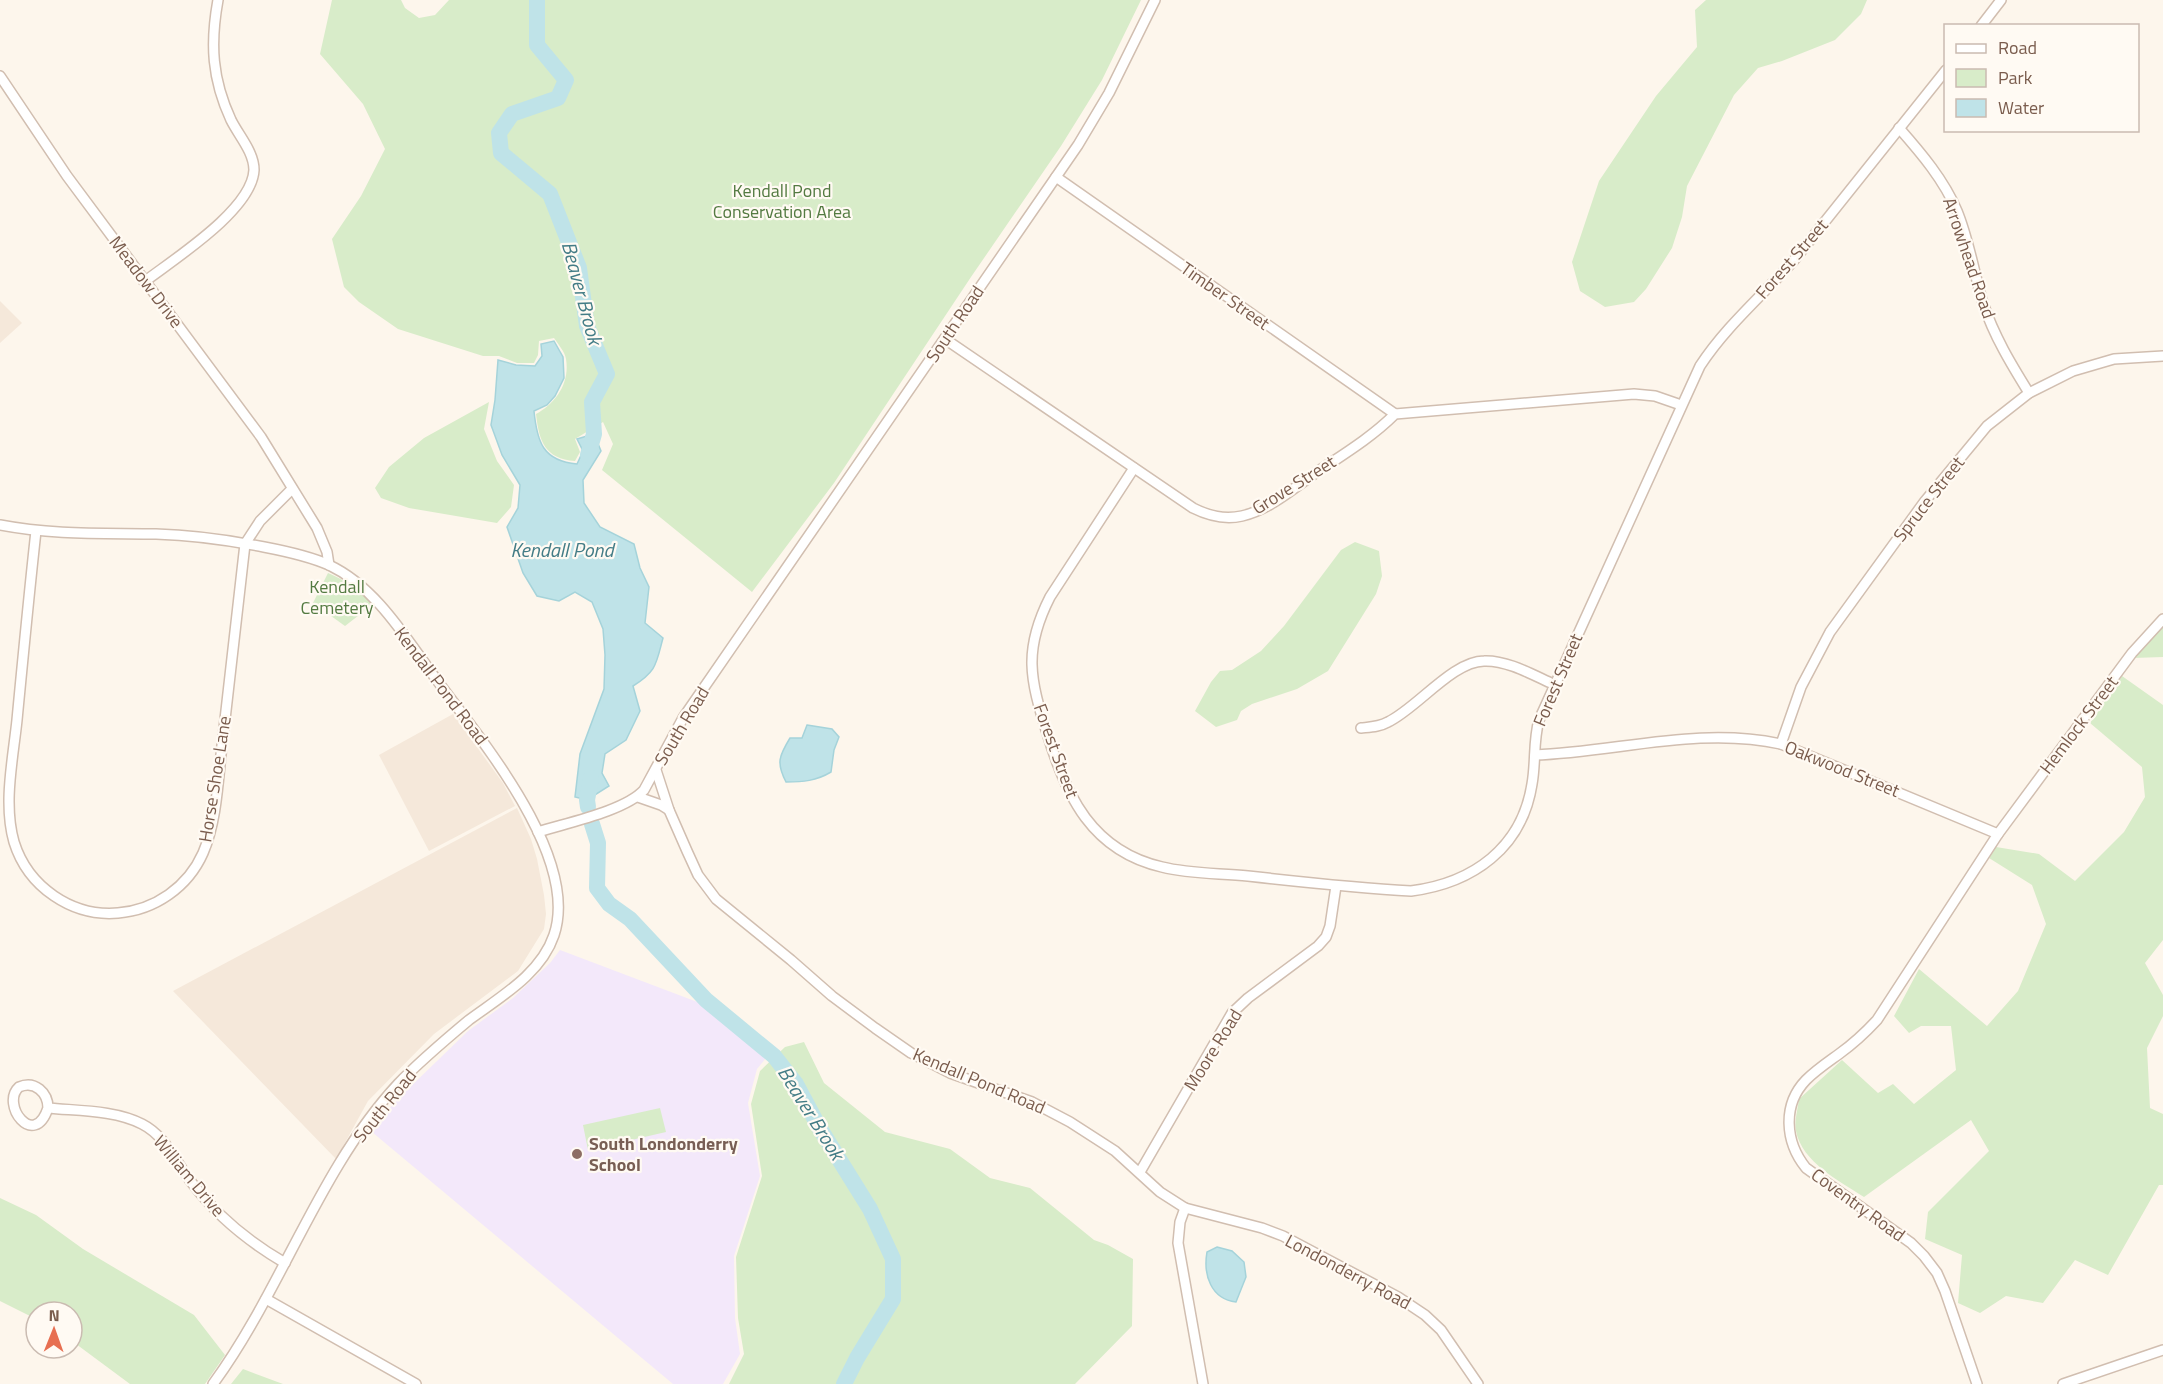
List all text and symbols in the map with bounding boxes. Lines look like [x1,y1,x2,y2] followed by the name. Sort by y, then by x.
[1944,24,2139,132] legend
[1998,34,2037,61] text: Road
[1998,64,2033,91] text: Park
[1998,94,2044,121] text: Water
[713,177,851,225] park label: Kendall Pond Conservation Area
[1936,194,2003,322] street label: Arrowhead Road
[1749,212,1835,305] street label: Forest Street
[103,230,190,333] street label: Meadow Drive
[554,238,612,350] water label: Beaver Brook
[1175,255,1276,337] street label: Timber Street
[919,280,990,368] street label: South Road
[1247,448,1342,521] street label: Grove Street
[1886,450,1971,547] street label: Spruce Street
[511,534,615,565] water label: Kendall Pond
[300,573,374,621] park label: Kendall Cemetery
[388,621,495,750] street label: Kendall Pond Road
[1526,628,1590,731] street label: Forest Street
[2033,669,2125,779] street label: Hemlock Street
[647,681,716,770] street label: South Road
[1027,700,1086,803] street label: Forest Street
[191,714,238,844] street label: Horse Shoe Lane
[1781,733,1904,804] street label: Oakwood Street
[1177,1004,1248,1096] street label: Moore Road
[909,1040,1050,1121] street label: Kendall Pond Road
[770,1060,854,1168] water label: Beaver Brook
[347,1063,423,1148] street label: South Road
[147,1129,232,1222] street label: William Drive
[589,1130,738,1178] place label: South Londonderry School
[570,1147,584,1161] marker: South Londonderry School
[1806,1161,1911,1248] street label: Coventry Road
[1280,1227,1416,1316] street label: Londonderry Road
[24,1300,84,1360] north arrow
[49,1303,60,1327] text: N

